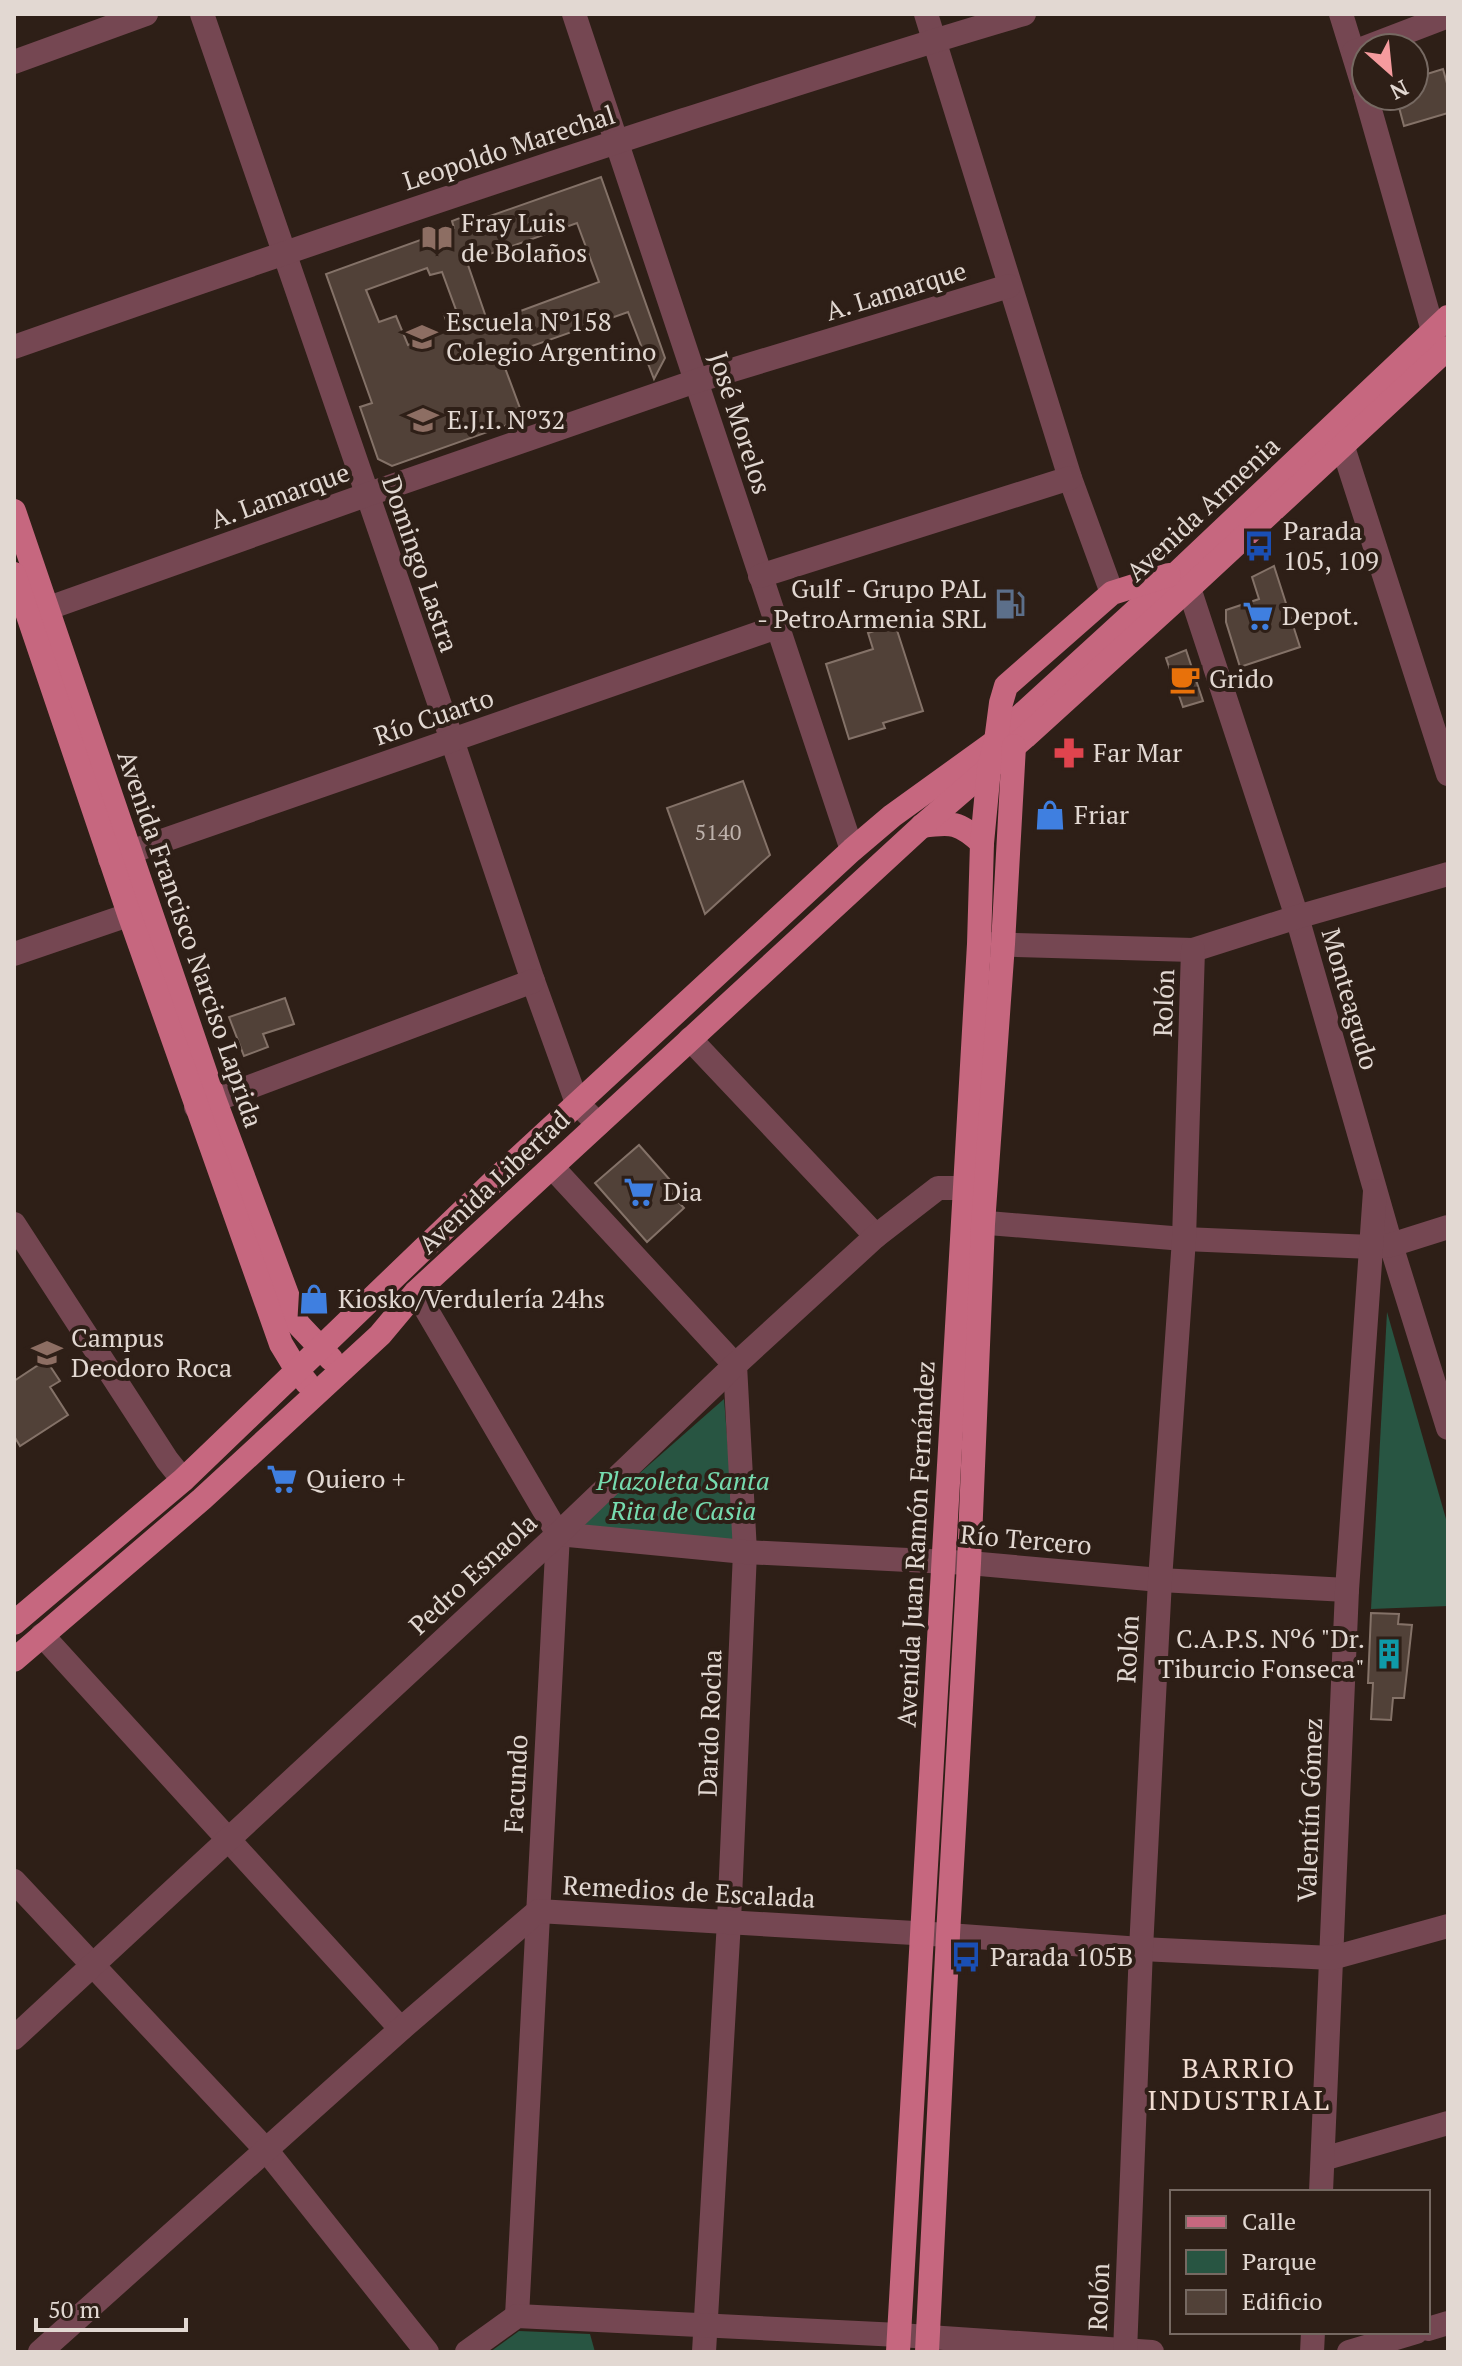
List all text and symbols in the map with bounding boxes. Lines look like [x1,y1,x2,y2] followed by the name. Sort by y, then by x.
[1350,32,1430,112] north arrow
[1385,74,1413,107] text: N
[398,97,619,197] street label: Leopoldo Marechal
[461,205,587,269] place label: Fray Luis de Bolaños
[420,221,454,255] library icon: Fray Luis de Bolaños
[821,253,970,328] street label: A. Lamarque
[446,304,656,368] place label: Escuela Nº158 Colegio Argentino
[405,320,439,354] school or university icon: Escuela Nº158 Colegio Argentino
[702,347,780,498] street label: José Morelos
[447,402,565,436] place label: E.J.I. Nº32
[406,403,440,437] school or university icon: E.J.I. Nº32
[1118,428,1286,588] street label: Avenida Armenia
[205,454,354,536] street label: A. Lamarque
[375,471,467,656] street label: Domingo Lastra
[1283,513,1379,577] place label: Parada 105, 109
[1242,529,1276,563] bus stop icon: Parada 105, 109
[757,571,986,635] place label: Gulf - Grupo PAL - PetroArmenia SRL
[993,587,1027,621] fuel station icon: Gulf - Grupo PAL - PetroArmenia SRL
[1282,598,1359,632] place label: Depot.
[1241,599,1275,633] supermarket icon: Depot.
[1209,661,1274,695] place label: Grido
[1168,662,1202,696] cafe icon: Grido
[370,680,498,752] street label: Río Cuarto
[1093,735,1182,769] place label: Far Mar
[1052,736,1086,770] pharmacy icon: Far Mar
[110,746,272,1132] street label: Avenida Francisco Narciso Laprida
[1074,797,1129,831] place label: Friar
[1033,798,1067,832] shop icon: Friar
[695,817,741,846] house number: 5140
[1315,924,1387,1073] street label: Monteagudo
[1145,968,1181,1038] street label: Rolón
[410,1102,576,1260] street label: Avenida Libertad
[663,1174,702,1208] place label: Dia
[622,1175,656,1209] supermarket icon: Dia
[338,1281,605,1315] place label: Kiosko/Verdulería 24hs
[297,1282,331,1316] shop icon: Kiosko/Verdulería 24hs
[71,1320,232,1384] place label: Campus Deodoro Roca
[30,1336,64,1370] school or university icon: Campus Deodoro Roca
[888,1360,942,1728] street label: Avenida Juan Ramón Fernández
[306,1461,406,1495] place label: Quiero +
[265,1462,299,1496] supermarket icon: Quiero +
[595,1463,770,1527] park label: Plazoleta Santa Rita de Casia
[401,1505,544,1641] street label: Pedro Esnaola
[959,1516,1093,1562] street label: Río Tercero
[1108,1614,1146,1684] street label: Rolón
[1158,1621,1365,1685] place label: C.A.P.S. Nº6 "Dr. Tiburcio Fonseca"
[1372,1637,1406,1671] building icon: C.A.P.S. Nº6 "Dr. Tiburcio Fonseca"
[689,1649,729,1797] street label: Dardo Rocha
[1289,1717,1329,1903] street label: Valentín Gómez
[495,1734,535,1834] street label: Facundo
[562,1867,816,1915] street label: Remedios de Escalada
[990,1939,1133,1973] place label: Parada 105B
[949,1940,983,1974] bus stop icon: Parada 105B
[1147,2049,1331,2118] district label: BARRIO INDUSTRIAL
[1170,2190,1430,2334] legend
[1242,2205,1296,2237] text: Calle
[1242,2245,1317,2277] text: Parque
[1080,2262,1116,2332] street label: Rolón
[36,2282,186,2332] scale bar
[1242,2285,1323,2317] text: Edificio
[48,2293,100,2325] text: 50 m

